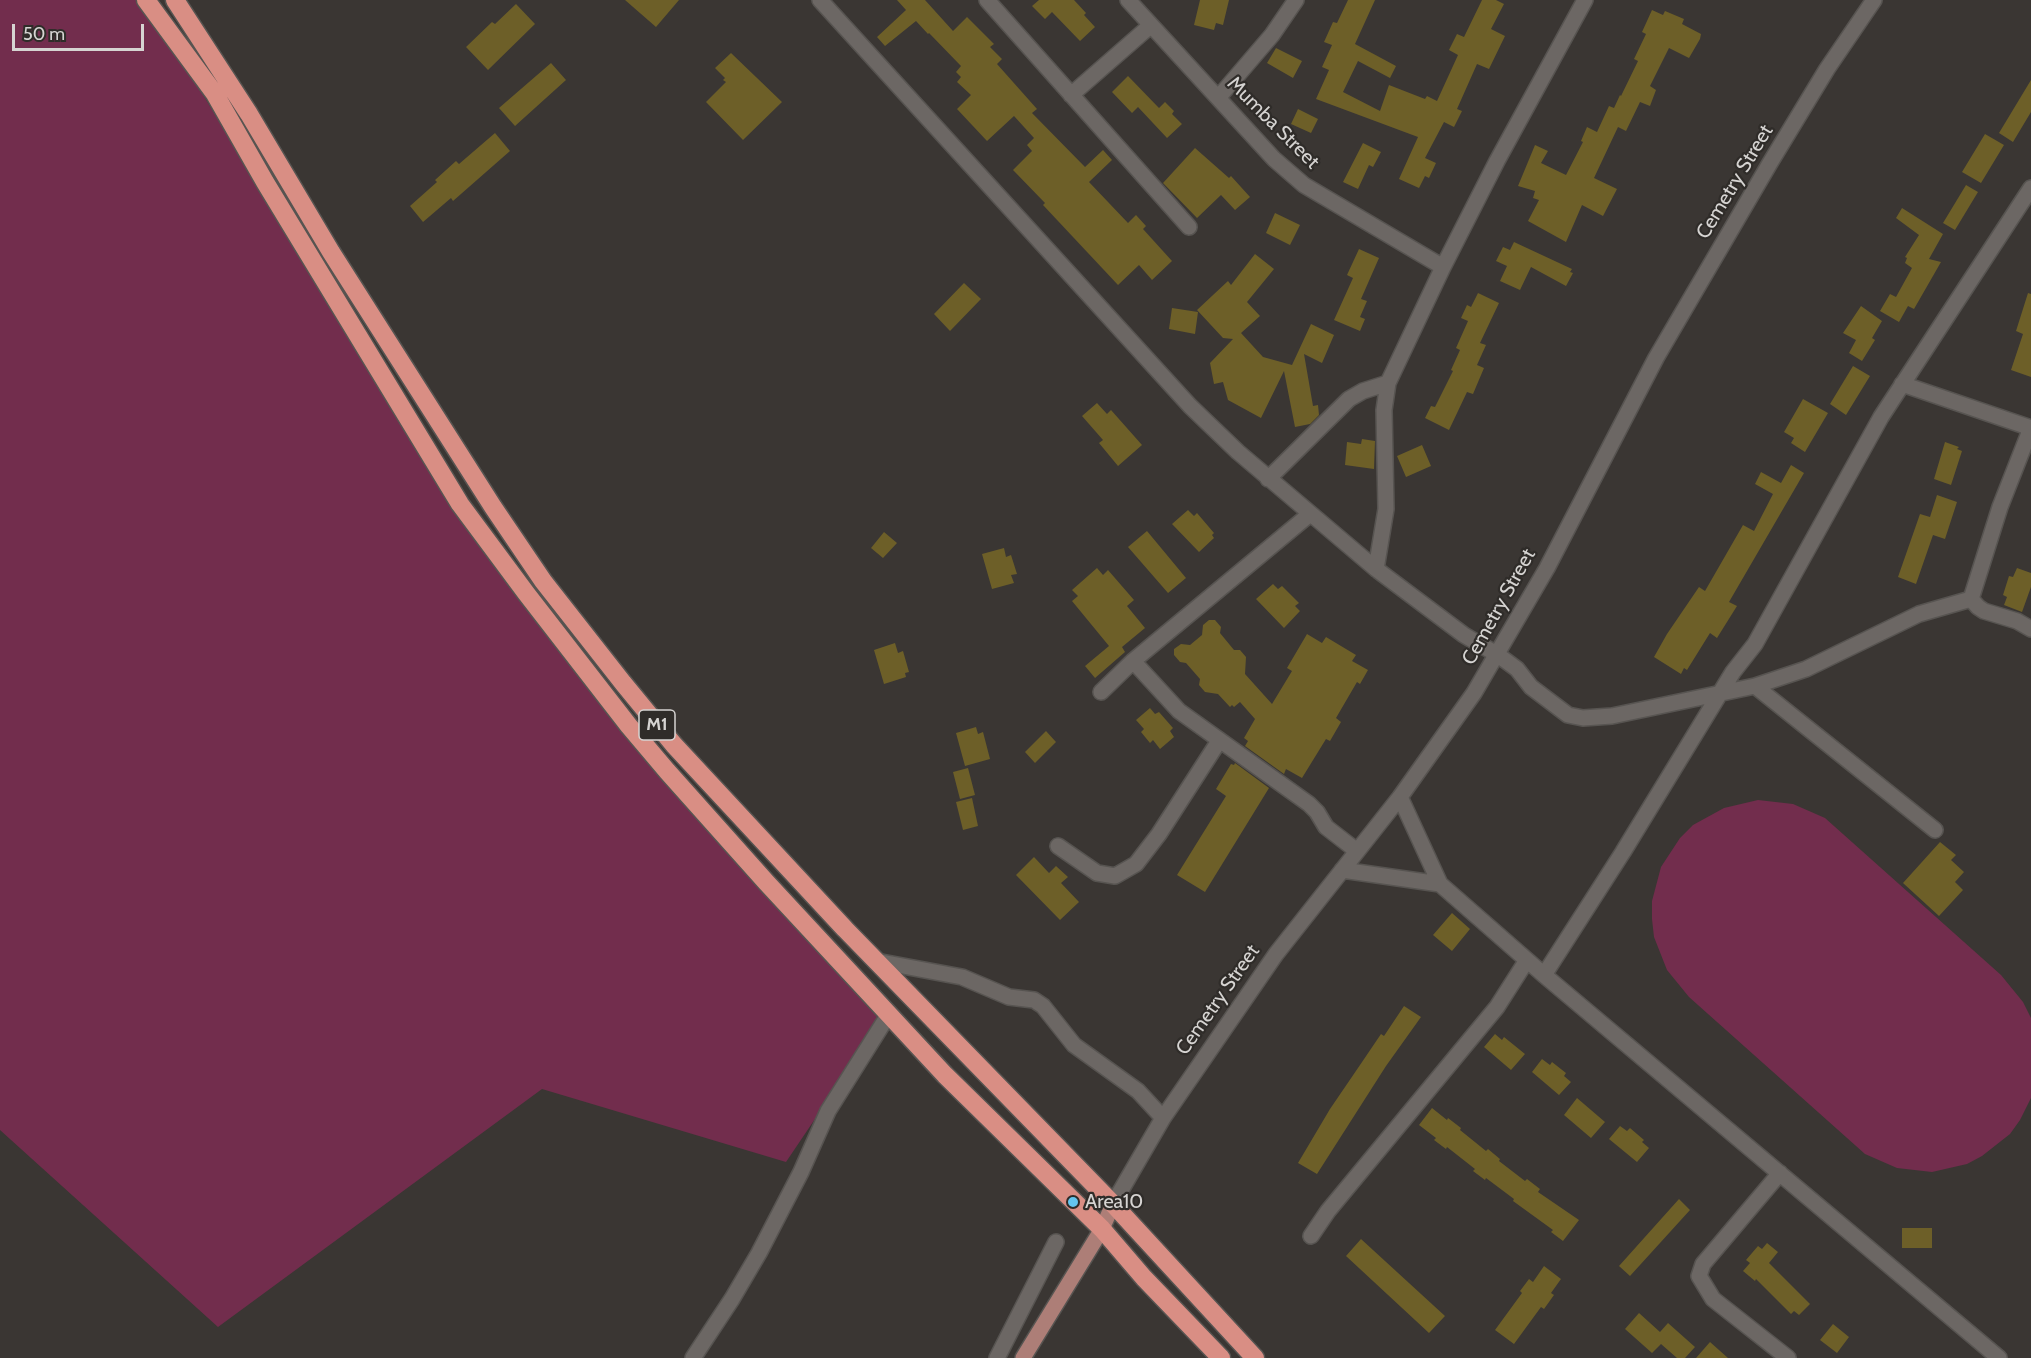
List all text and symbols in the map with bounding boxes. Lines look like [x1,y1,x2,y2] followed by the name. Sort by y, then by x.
[15,12,147,50] scale bar
[23,23,65,45] text: 50 m
[1222,72,1324,174] street label: Mumba Street
[1691,120,1779,244] street label: Cemetry Street
[1457,545,1541,669] street label: Cemetry Street
[639,710,675,740] road number: M1
[1171,940,1265,1060] street label: Cemetry Street
[1085,1190,1143,1214] place label: Area10
[1066,1195,1080,1209] marker: Area10

